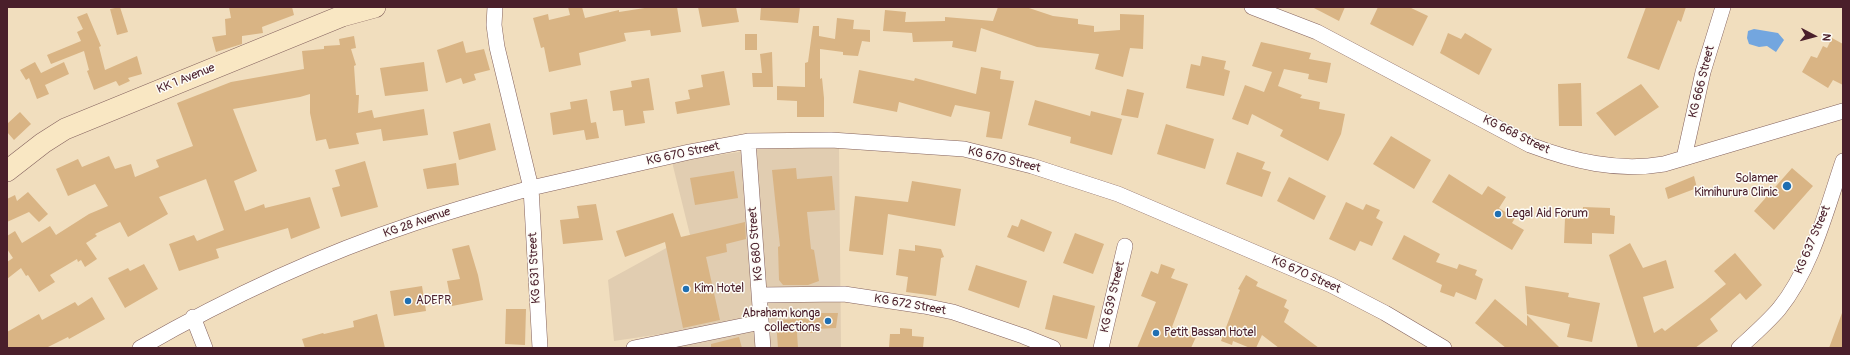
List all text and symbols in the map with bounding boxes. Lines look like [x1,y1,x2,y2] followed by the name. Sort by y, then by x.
[1794,16,1834,56] north arrow
[1820,33,1833,42] text: N
[1686,44,1718,120] street label: KG 666 Street
[155,61,217,97] street label: KK 1 Avenue
[1480,113,1552,157] street label: KG 668 Street
[645,139,721,169] street label: KG 670 Street
[966,144,1042,176] street label: KG 670 Street
[1694,172,1778,200] place label: Solamer Kimihurura Clinic
[1781,180,1793,192] marker: Solamer Kimihurura Clinic
[1792,204,1834,276] street label: KG 637 Street
[382,205,452,241] street label: KG 28 Avenue
[746,206,766,282] street label: KG 680 Street
[1506,207,1588,221] place label: Legal Aid Forum
[1493,209,1503,219] marker: Legal Aid Forum
[526,232,544,304] street label: KG 631 Street
[1269,253,1343,297] street label: KG 670 Street
[1098,260,1128,334] street label: KG 639 Street
[694,282,744,296] place label: Kim Hotel
[681,284,691,294] marker: Kim Hotel
[873,292,947,318] street label: KG 672 Street
[416,294,451,308] place label: ADEPR
[403,296,413,306] marker: ADEPR
[742,307,820,335] place label: Abraham konga collections
[823,316,833,326] marker: Abraham konga collections
[1164,326,1256,340] place label: Petit Bassan Hotel
[1151,328,1161,338] marker: Petit Bassan Hotel

